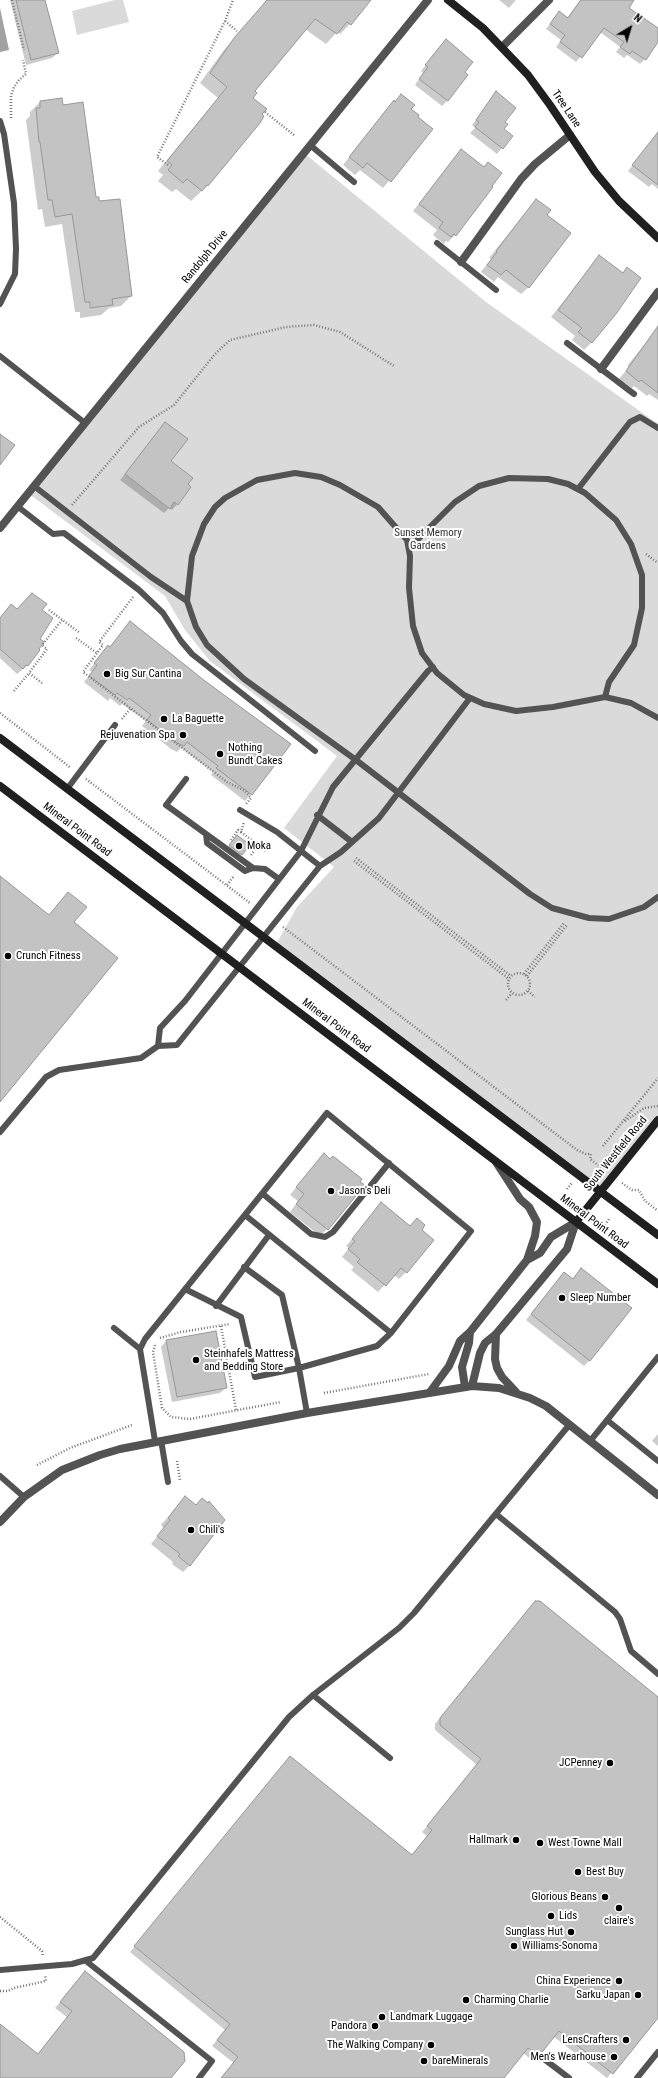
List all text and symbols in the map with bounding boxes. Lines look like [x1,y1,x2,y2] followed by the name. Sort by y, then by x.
[610,8,650,48] north arrow
[631,11,644,25] text: N
[549,88,583,130] street label: Tree Lane
[179,228,231,286] street label: Randolph Drive
[394,526,462,552] park label: Sunset Memory Gardens
[115,667,182,681] place label: Big Sur Cantina
[102,669,112,679] marker: Big Sur Cantina
[172,712,224,726] place label: La Baguette
[159,714,169,724] marker: La Baguette
[100,728,175,742] place label: Rejuvenation Spa
[178,730,188,740] marker: Rejuvenation Spa
[228,741,282,767] place label: Nothing Bundt Cakes
[215,749,225,759] marker: Nothing Bundt Cakes
[40,800,114,860] street label: Mineral Point Road
[247,839,271,853] place label: Moka
[234,841,244,851] marker: Moka
[16,949,81,963] place label: Crunch Fitness
[3,951,13,961] marker: Crunch Fitness
[299,996,373,1056] street label: Mineral Point Road
[582,1114,650,1194] street label: South Westfield Road
[339,1184,390,1198] place label: Jason's Deli
[326,1186,336,1196] marker: Jason's Deli
[557,1192,631,1252] street label: Mineral Point Road
[570,1291,631,1305] place label: Sleep Number
[557,1293,567,1303] marker: Sleep Number
[204,1347,294,1373] place label: Steinhafels Mattress and Bedding Store
[191,1355,201,1365] marker: Steinhafels Mattress and Bedding Store
[199,1523,225,1537] place label: Chili's
[186,1525,196,1535] marker: Chili's
[559,1756,602,1770] place label: JCPenney
[605,1758,615,1768] marker: JCPenney
[469,1833,508,1847] place label: Hallmark
[511,1835,521,1845] marker: Hallmark
[548,1836,622,1850] place label: West Towne Mall
[535,1838,545,1848] marker: West Towne Mall
[586,1865,624,1879] place label: Best Buy
[573,1867,583,1877] marker: Best Buy
[531,1890,597,1904] place label: Glorious Beans
[600,1892,610,1902] marker: Glorious Beans
[614,1903,624,1913] marker: claire's
[559,1909,577,1923] place label: Lids
[546,1911,556,1921] marker: Lids
[604,1914,634,1928] place label: claire's
[505,1925,563,1939] place label: Sunglass Hut
[566,1927,576,1937] marker: Sunglass Hut
[522,1939,597,1953] place label: Williams-Sonoma
[509,1941,519,1951] marker: Williams-Sonoma
[536,1974,611,1988] place label: China Experience
[614,1976,624,1986] marker: China Experience
[576,1988,630,2002] place label: Sarku Japan
[633,1990,643,2000] marker: Sarku Japan
[474,1993,549,2007] place label: Charming Charlie
[461,1995,471,2005] marker: Charming Charlie
[390,2010,473,2024] place label: Landmark Luggage
[377,2012,387,2022] marker: Landmark Luggage
[331,2019,367,2033] place label: Pandora
[370,2021,380,2031] marker: Pandora
[562,2033,618,2047] place label: LensCrafters
[621,2035,631,2045] marker: LensCrafters
[327,2038,423,2052] place label: The Walking Company
[426,2040,436,2050] marker: The Walking Company
[530,2050,606,2064] place label: Men's Wearhouse
[609,2052,619,2062] marker: Men's Wearhouse
[432,2054,488,2068] place label: bareMinerals
[419,2056,429,2066] marker: bareMinerals

